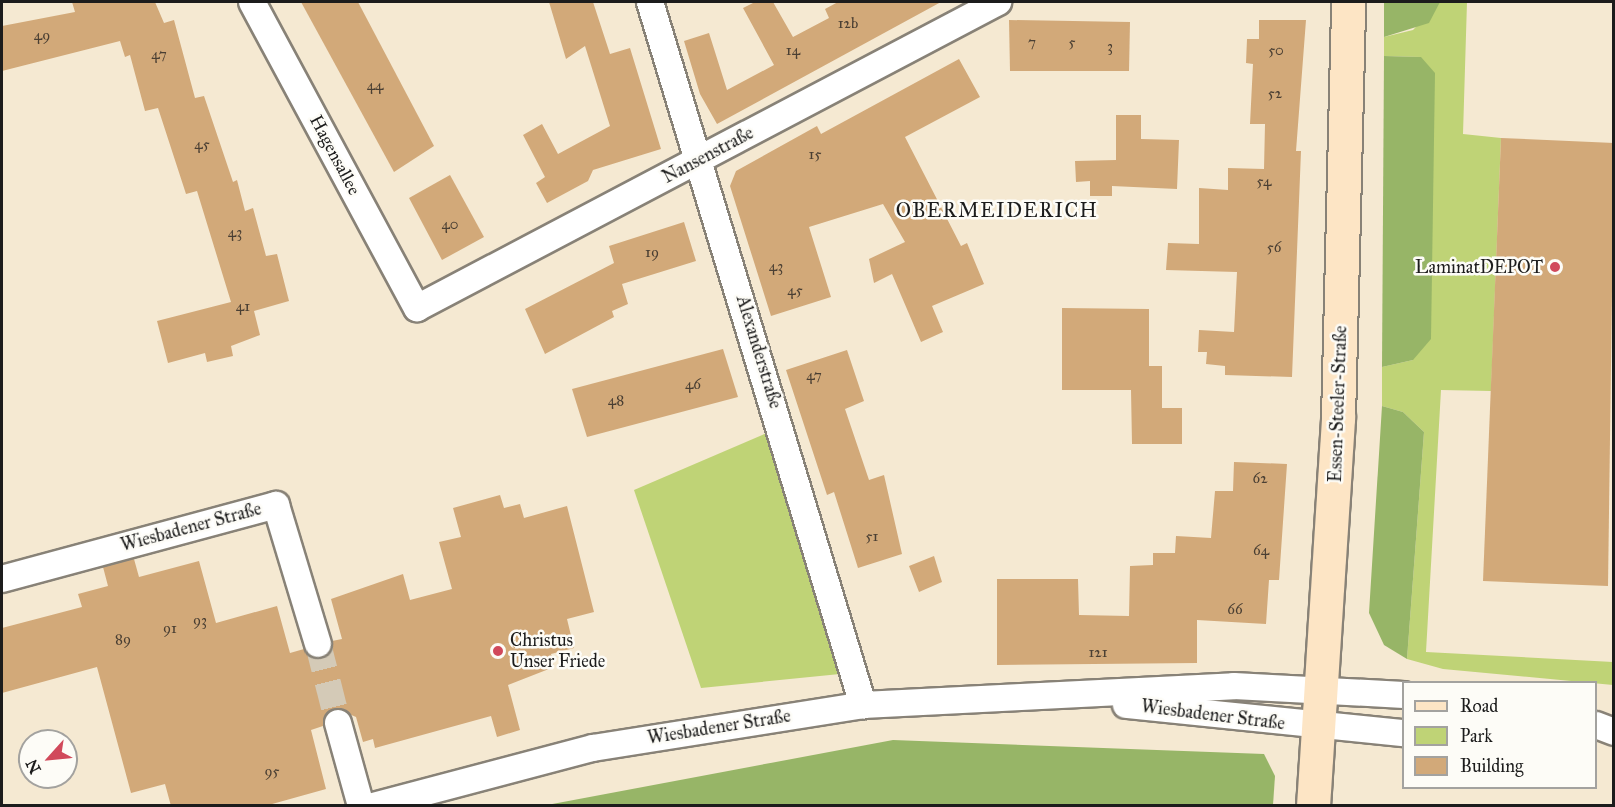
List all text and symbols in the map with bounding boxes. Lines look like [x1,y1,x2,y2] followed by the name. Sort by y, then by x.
[838,15,858,33] house number: 12b
[34,27,50,45] house number: 49
[1028,34,1036,52] house number: 7
[1069,34,1075,52] house number: 5
[1107,38,1113,56] house number: 3
[786,42,800,60] house number: 14
[1268,42,1284,60] house number: 50
[151,46,167,64] house number: 47
[367,77,383,95] house number: 44
[1268,85,1282,103] house number: 52
[305,111,365,199] street label: Hagensallee
[659,122,757,188] street label: Nansenstraße
[194,136,210,154] house number: 45
[809,146,821,164] house number: 15
[1257,173,1271,191] house number: 54
[896,198,1098,222] district label: OBERMEIDERICH
[441,216,459,234] house number: 40
[228,224,242,242] house number: 43
[1267,239,1281,257] house number: 56
[645,244,659,262] house number: 19
[1415,256,1543,278] place label: LaminatDEPOT
[769,258,783,276] house number: 43
[1548,260,1562,274] marker: LaminatDEPOT
[787,282,803,300] house number: 45
[732,293,786,411] street label: Alexanderstraße
[236,298,250,316] house number: 41
[1324,325,1352,483] street label: Essen-Steeler-Straße
[806,367,822,385] house number: 47
[685,376,701,394] house number: 46
[608,392,624,410] house number: 48
[1252,470,1268,488] house number: 62
[118,498,264,556] street label: Wiesbadener Straße
[866,528,878,546] house number: 51
[1253,542,1269,560] house number: 64
[1227,601,1243,619] house number: 66
[193,612,207,630] house number: 93
[163,620,177,638] house number: 91
[510,630,605,672] place label: Christus Unser Friede
[115,631,131,649] house number: 89
[491,644,505,658] marker: Christus Unser Friede
[1088,644,1108,662] house number: 121
[1402,681,1597,789] legend
[1140,695,1286,735] street label: Wiesbadener Straße
[1460,695,1498,717] text: Road
[646,705,792,749] street label: Wiesbadener Straße
[1460,725,1493,747] text: Park
[18,729,78,789] north arrow
[1460,755,1523,777] text: Building
[22,756,45,777] text: N
[264,763,280,781] house number: 95

